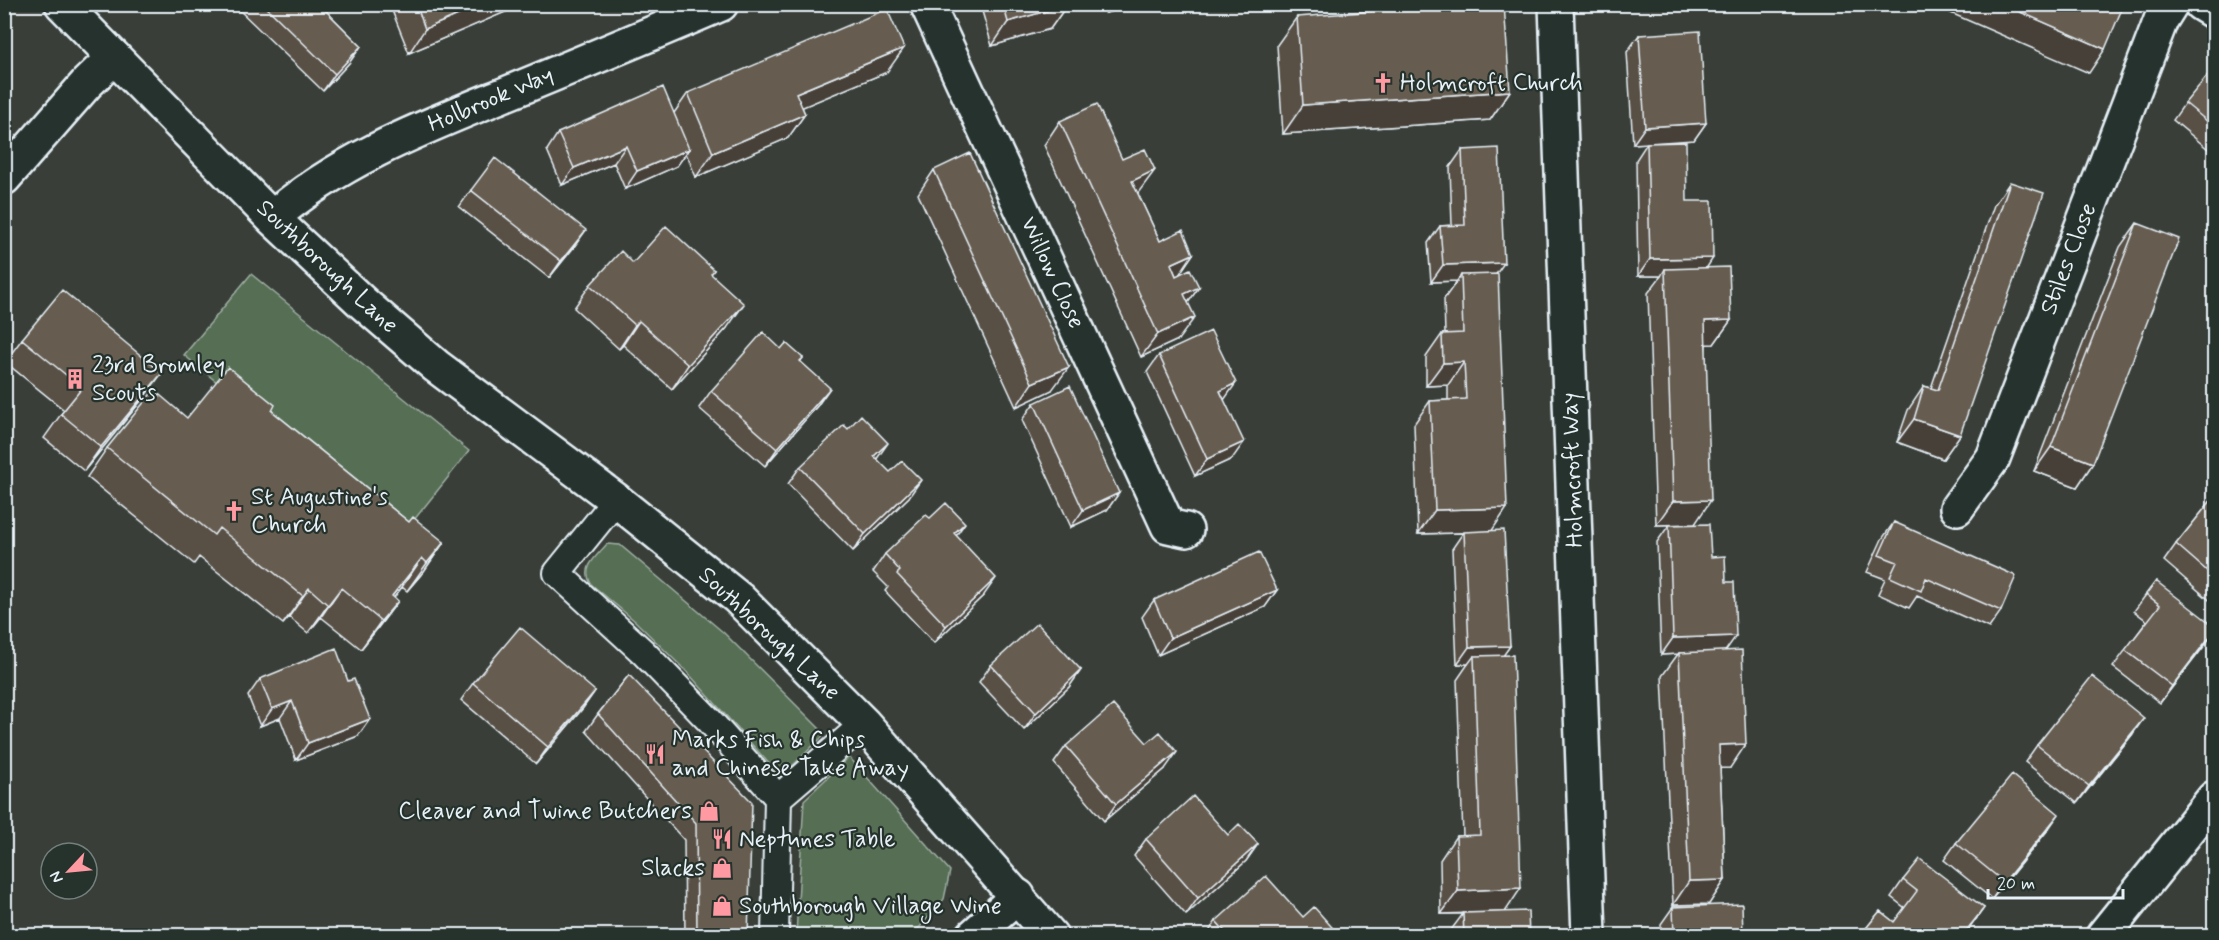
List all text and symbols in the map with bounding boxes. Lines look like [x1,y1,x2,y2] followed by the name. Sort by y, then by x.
[423,60,559,140] street label: Holbrook Way
[1400,68,1583,99] place label: Holmcroft Church
[1371,71,1395,95] church icon: Holmcroft Church
[249,193,405,341] street label: Southborough Lane
[2034,199,2104,319] street label: Stiles Close
[1013,212,1091,334] street label: Willow Close
[92,350,225,409] place label: 23rd Bromley Scouts
[63,367,87,391] building icon: 23rd Bromley Scouts
[1555,392,1591,548] street label: Holmcroft Way
[251,482,389,541] place label: St Augustine's Church
[222,499,246,523] church icon: St Augustine's Church
[691,560,847,708] street label: Southborough Lane
[672,725,909,784] place label: Marks Fish & Chips and Chinese Take Away
[643,742,667,766] restaurant icon: Marks Fish & Chips and Chinese Take Away
[398,796,692,827] place label: Cleaver and Twine Butchers
[697,799,721,823] shop icon: Cleaver and Twine Butchers
[739,824,896,855] place label: Neptunes Table
[710,827,734,851] restaurant icon: Neptunes Table
[39,841,99,901] north arrow
[641,853,705,884] place label: Slacks
[710,856,734,880] shop icon: Slacks
[1988,862,2123,900] scale bar
[45,868,69,886] text: N
[1997,872,2035,896] text: 20 m
[739,891,1002,924] place label: Southborough Village Wine
[710,894,734,918] shop icon: Southborough Village Wine

